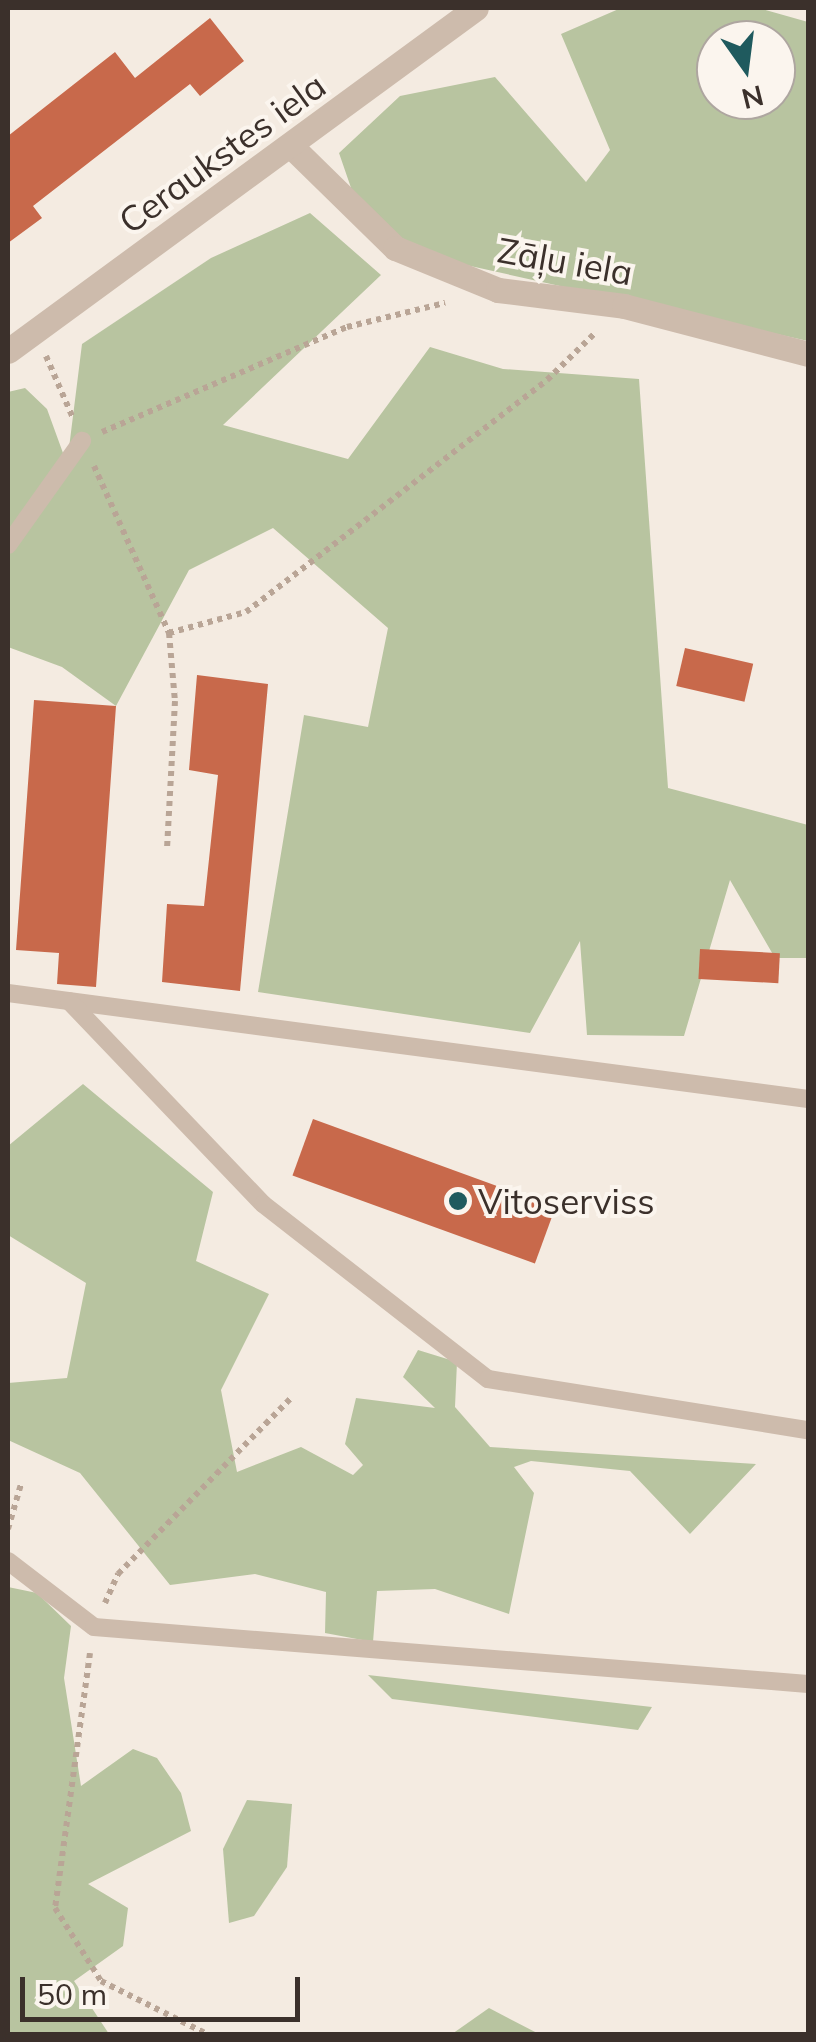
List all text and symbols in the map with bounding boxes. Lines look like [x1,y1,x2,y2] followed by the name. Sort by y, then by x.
[696,20,796,120] north arrow
[111,64,333,242] street label: Ceraukstes iela
[738,78,767,117] text: N
[494,228,636,294] street label: Zāļu iela
[478,1180,655,1222] place label: Vitoserviss
[447,1190,469,1212] marker: Vitoserviss
[25,1957,305,2019] scale bar
[37,1975,107,2013] text: 50 m

